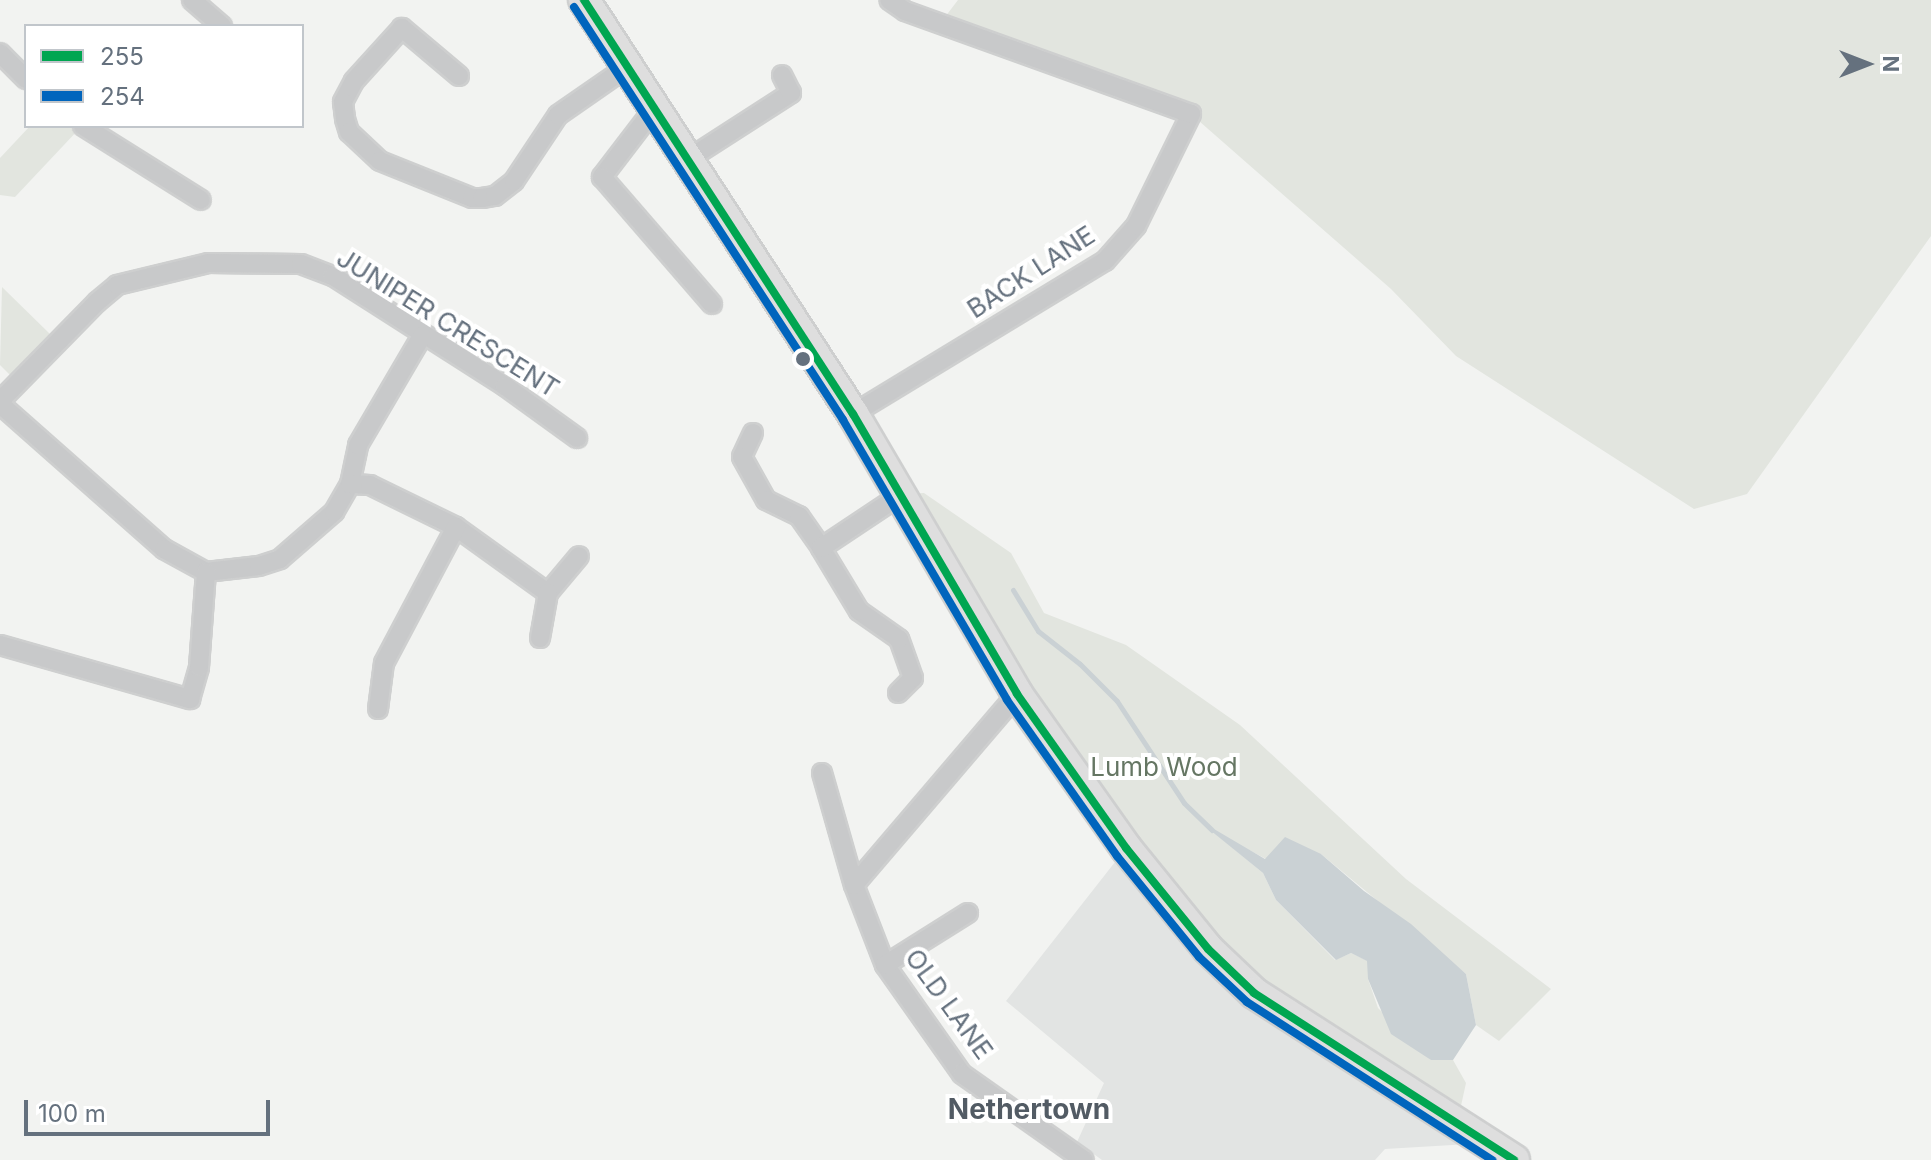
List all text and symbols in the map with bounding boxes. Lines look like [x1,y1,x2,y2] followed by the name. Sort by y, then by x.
[24,24,304,128] legend
[1827,24,1907,104] north arrow
[100,42,144,71] text: 255
[1878,56,1904,72] text: N
[100,82,145,111] text: 254
[961,219,1101,325] street label: BACK LANE
[331,242,565,404] street label: JUNIPER CRESCENT
[795,351,811,367] unlabelled marker
[1090,751,1238,783] park label: Lumb Wood
[899,943,999,1065] street label: OLD LANE
[28,1084,274,1134] scale bar
[948,1092,1110,1126] district label: Nethertown
[38,1099,106,1128] text: 100 m

